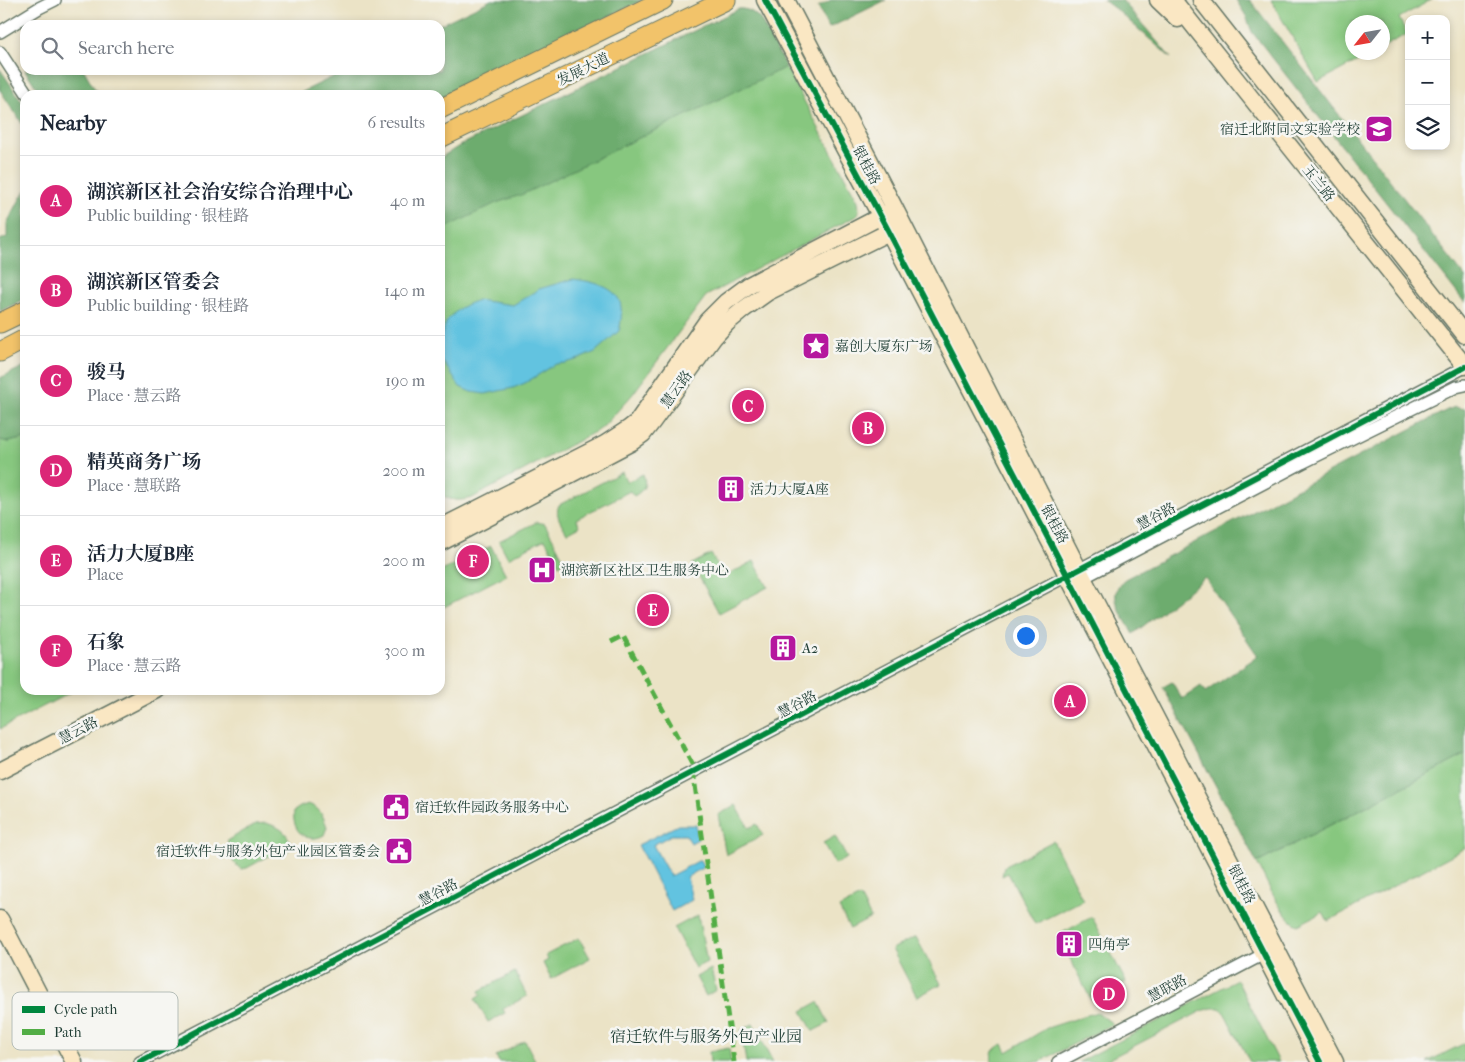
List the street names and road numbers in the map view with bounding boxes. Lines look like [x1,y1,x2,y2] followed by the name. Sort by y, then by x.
[554,50,612,89] street label: 发展大道
[849,143,884,188] street label: 银桂路
[1299,162,1338,205] street label: 玉兰路
[657,367,696,411] street label: 慧云路
[1134,499,1179,534] street label: 慧谷路
[1037,502,1072,547] street label: 银桂路
[775,687,820,722] street label: 慧谷路
[56,713,101,748] street label: 慧云路
[1224,862,1259,907] street label: 银桂路
[416,875,461,910] street label: 慧谷路
[1145,971,1190,1006] street label: 慧联路

